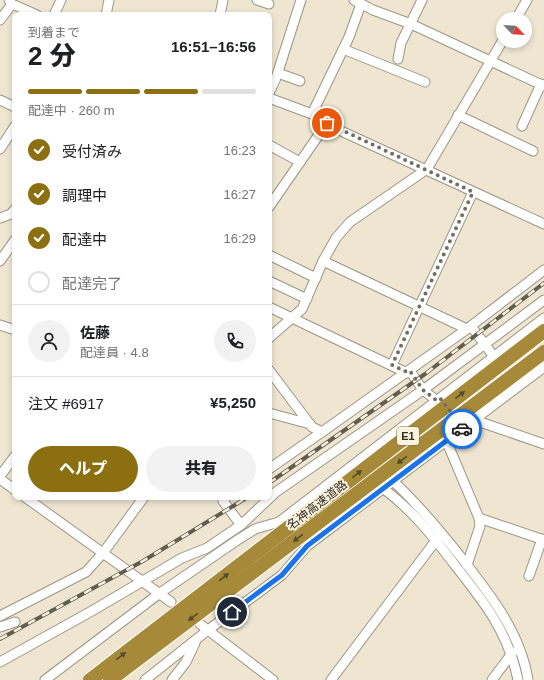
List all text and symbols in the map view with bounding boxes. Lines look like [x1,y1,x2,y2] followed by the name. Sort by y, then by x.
[496,12,532,48] north arrow
[496,12,532,48] map controls
[28,25,80,40] text: 到着まで
[171,38,256,55] text: 16:51–16:56
[28,41,76,71] text: 2 分
[28,103,115,118] text: 配達中 · 260 m
[310,106,344,140] pin
[316,112,338,134] icon: bag
[28,139,50,161] icon: check
[62,143,122,160] text: 受付済み
[223,143,256,158] text: 16:23
[28,183,50,205] icon: check
[62,187,107,204] text: 調理中
[223,187,256,202] text: 16:27
[28,227,50,249] icon: check
[62,231,107,248] text: 配達中
[223,231,256,246] text: 16:29
[62,275,122,292] text: 配達完了
[28,320,70,362] button: person
[214,320,256,362] button: phone
[80,324,110,341] text: 佐藤
[80,345,149,360] text: 配達員 · 4.8
[455,391,466,399] one-way arrow
[210,394,256,411] text: ¥5,250
[28,395,104,412] text: 注文 #6917
[442,409,482,449] courier
[451,418,473,440] icon: car
[397,427,419,445] road number: E1
[28,446,138,492] button: ヘルプ
[146,446,256,492] button: 共有
[396,456,407,465] one-way arrow
[352,470,363,479] one-way arrow
[284,477,350,533] street label: 名神高速道路
[293,534,303,542] one-way arrow
[219,573,230,581] one-way arrow
[215,595,249,629] pin
[221,601,243,623] icon: home
[187,613,198,621] one-way arrow
[116,652,127,660] one-way arrow

